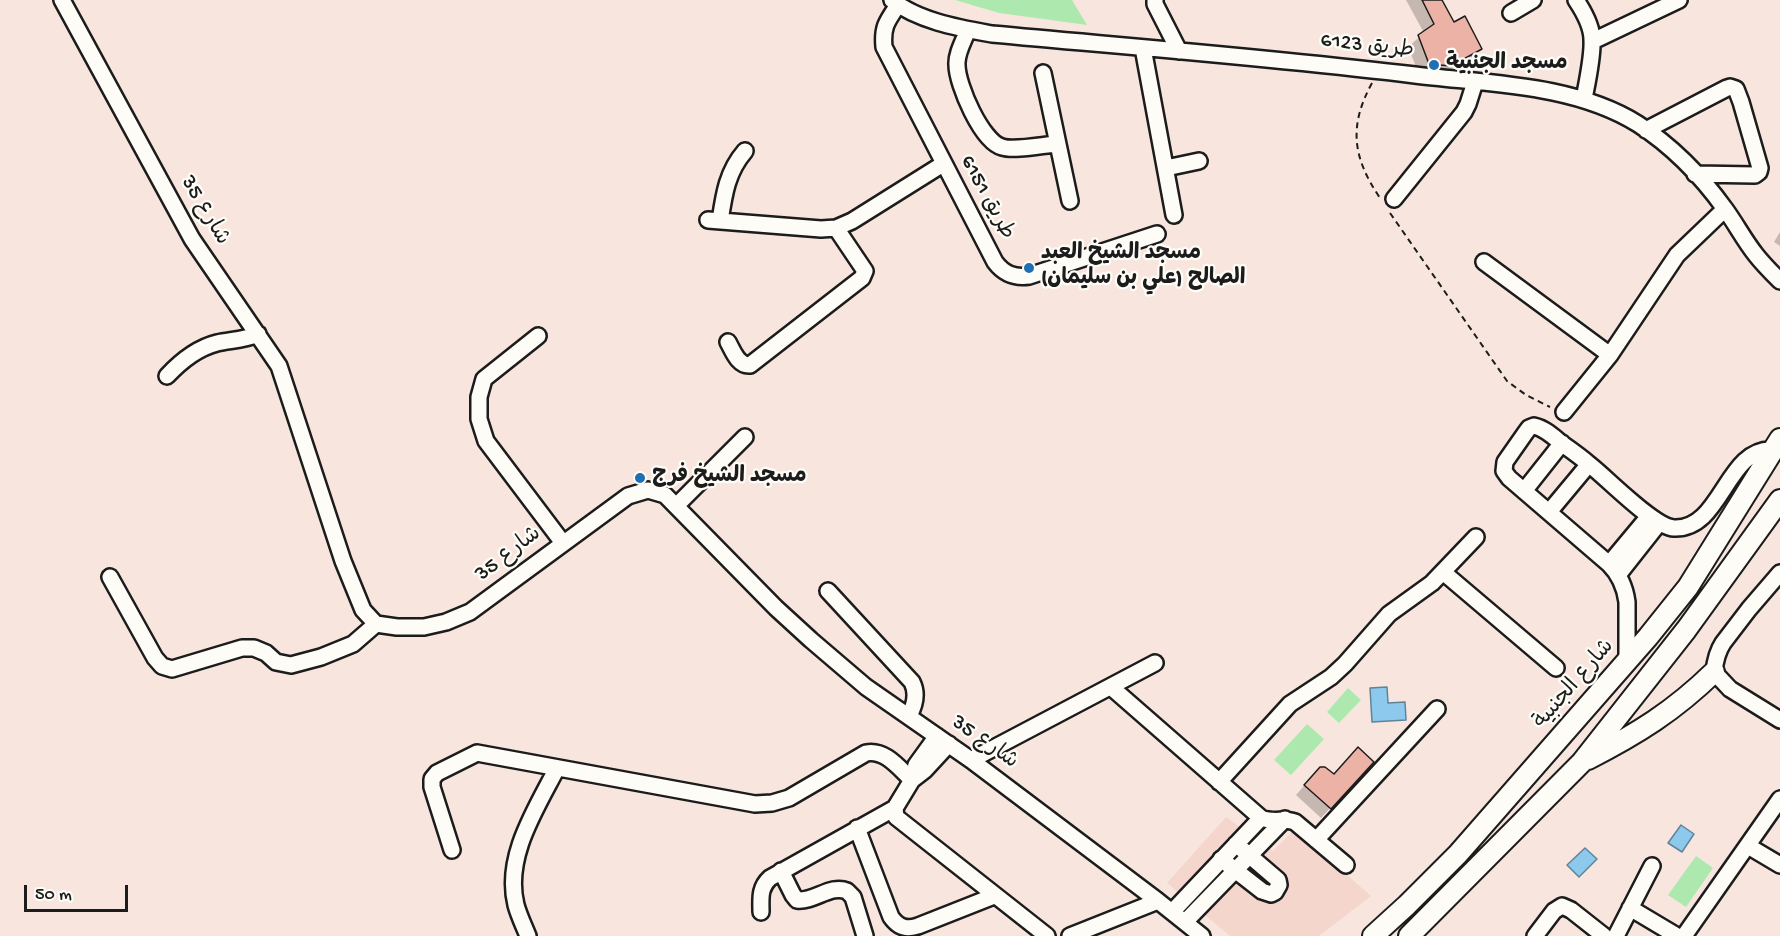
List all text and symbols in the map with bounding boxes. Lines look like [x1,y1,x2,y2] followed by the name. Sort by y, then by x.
[1319,28,1415,66] street label: طريق 6123
[1446,52,1568,78] place label: مسجد الجنبية
[1427,58,1441,72] marker: مسجد الجنبية
[953,151,1019,245] street label: طريق 6151
[174,172,234,250] street label: شارع 35
[1041,242,1245,294] place label: مسجد الشيخ العبد الصالح (علي بن سليمان)
[1022,261,1036,275] marker: مسجد الشيخ العبد الصالح (علي بن سليمان)
[652,465,806,491] place label: مسجد الشيخ فرج
[633,471,647,485] marker: مسجد الشيخ فرج
[471,522,547,588] street label: شارع 35
[1529,635,1621,735] street label: شارع الجنبية
[946,710,1022,776] street label: شارع 35
[27,873,130,911] scale bar
[35,885,72,906] text: 50 m

